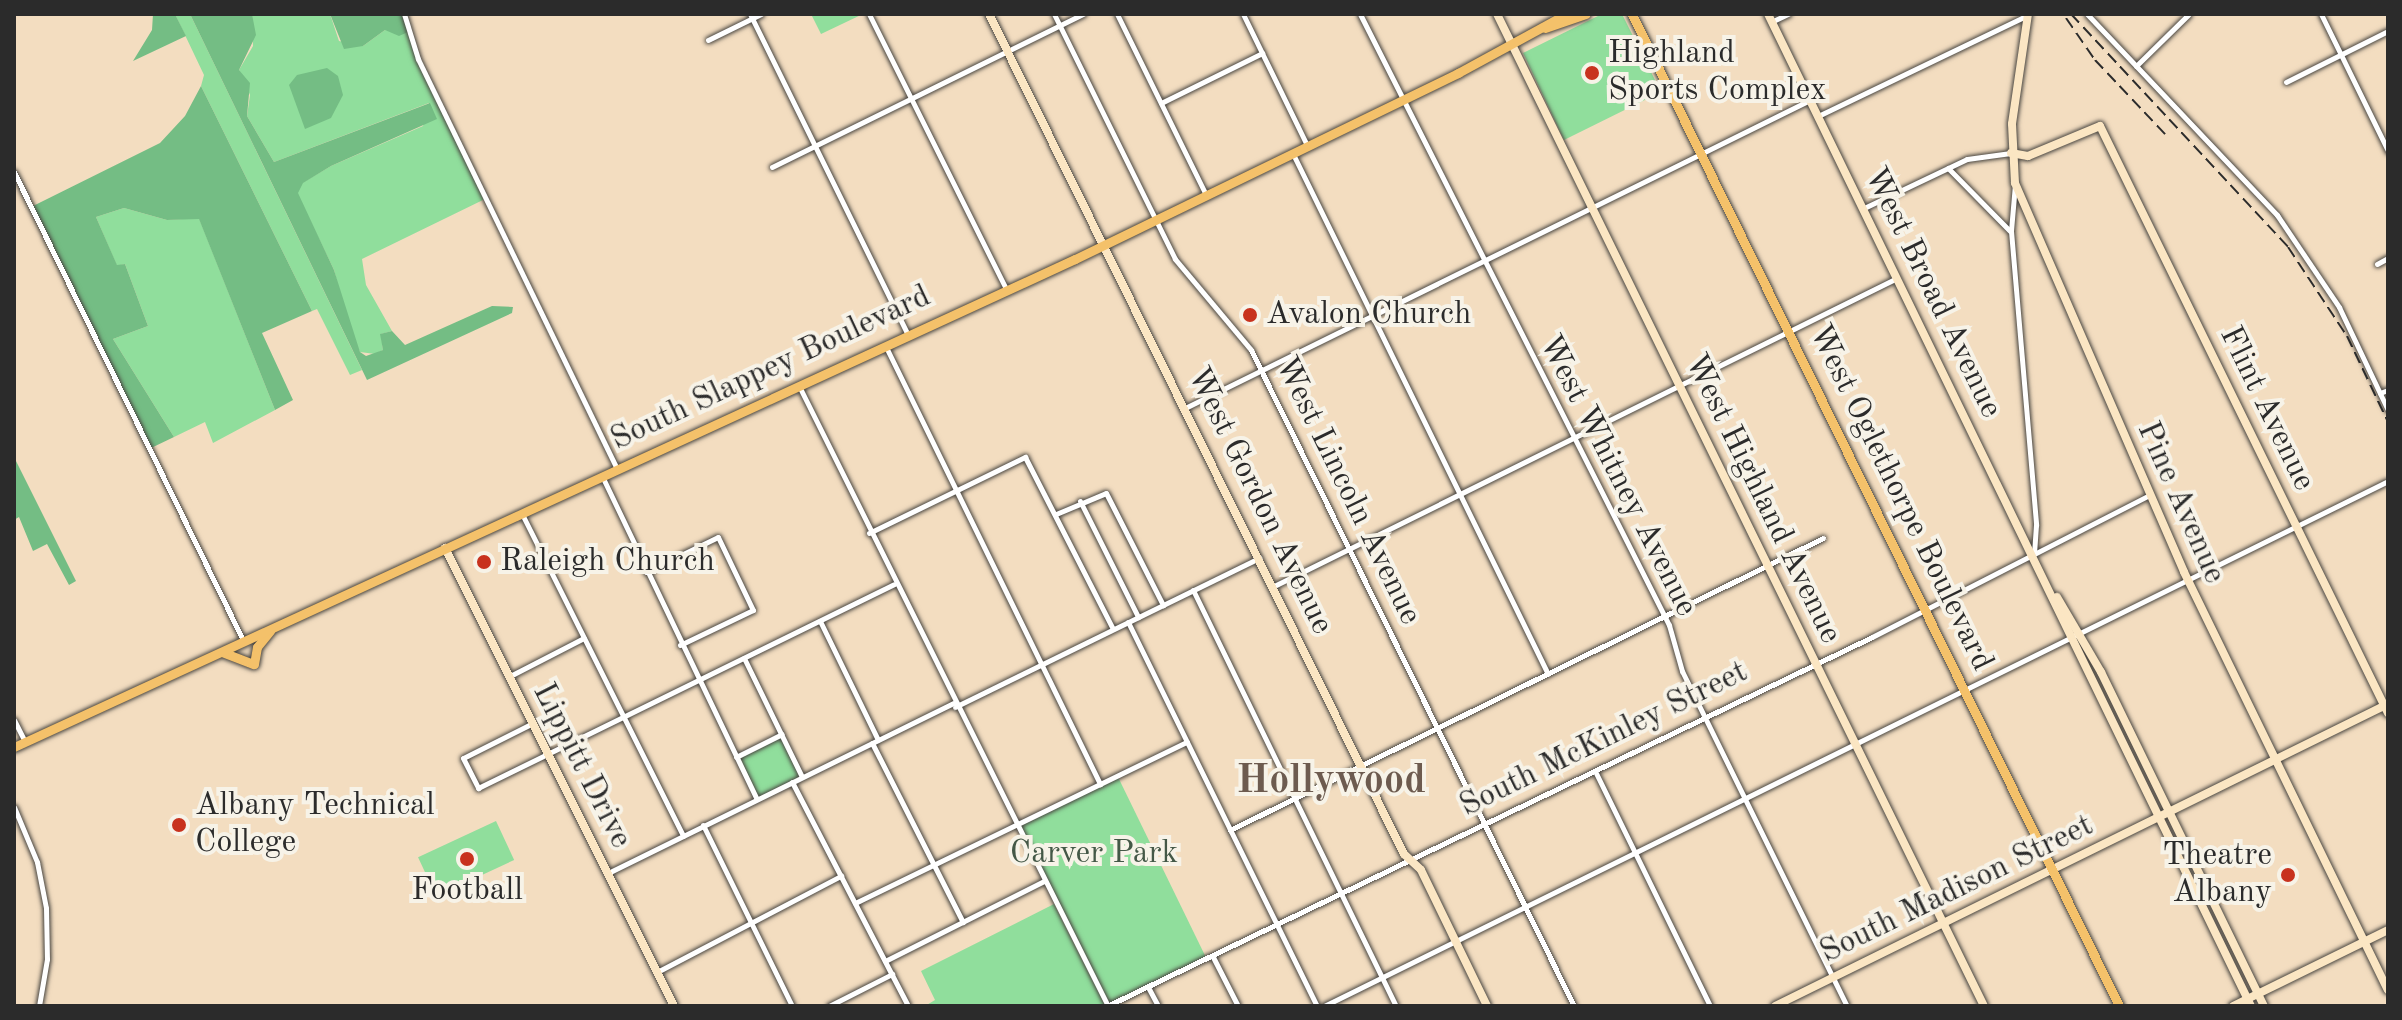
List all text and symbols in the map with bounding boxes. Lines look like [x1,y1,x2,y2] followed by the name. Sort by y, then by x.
[1608,36,1827,111] place label: Highland Sports Complex
[1583,64,1601,82] marker: Highland Sports Complex
[1855,161,2009,425] street label: West Broad Avenue
[605,278,937,460] street label: South Slappey Boulevard
[1266,296,1471,334] place label: Avalon Church
[1241,306,1259,324] marker: Avalon Church
[1799,318,2001,678] street label: West Oglethorpe Boulevard
[2210,321,2322,497] street label: Flint Avenue
[1529,329,1705,623] street label: West Whitney Avenue
[1675,348,1849,650] street label: West Highland Avenue
[1265,351,1429,631] street label: West Lincoln Avenue
[1178,361,1340,641] street label: West Gordon Avenue
[2127,416,2233,590] street label: Pine Avenue
[500,543,715,581] place label: Raleigh Church
[475,553,493,571] marker: Raleigh Church
[1454,654,1754,826] street label: South McKinley Street
[523,677,639,855] street label: Lippitt Drive
[1236,758,1426,806] district label: Hollywood
[195,788,435,863] place label: Albany Technical College
[1814,807,2100,973] street label: South Madison Street
[170,816,188,834] marker: Albany Technical College
[1010,835,1178,873] park label: Carver Park
[2162,838,2272,913] place label: Theatre Albany
[458,850,476,868] marker: Football
[2279,866,2297,884] marker: Theatre Albany
[411,872,523,910] place label: Football

